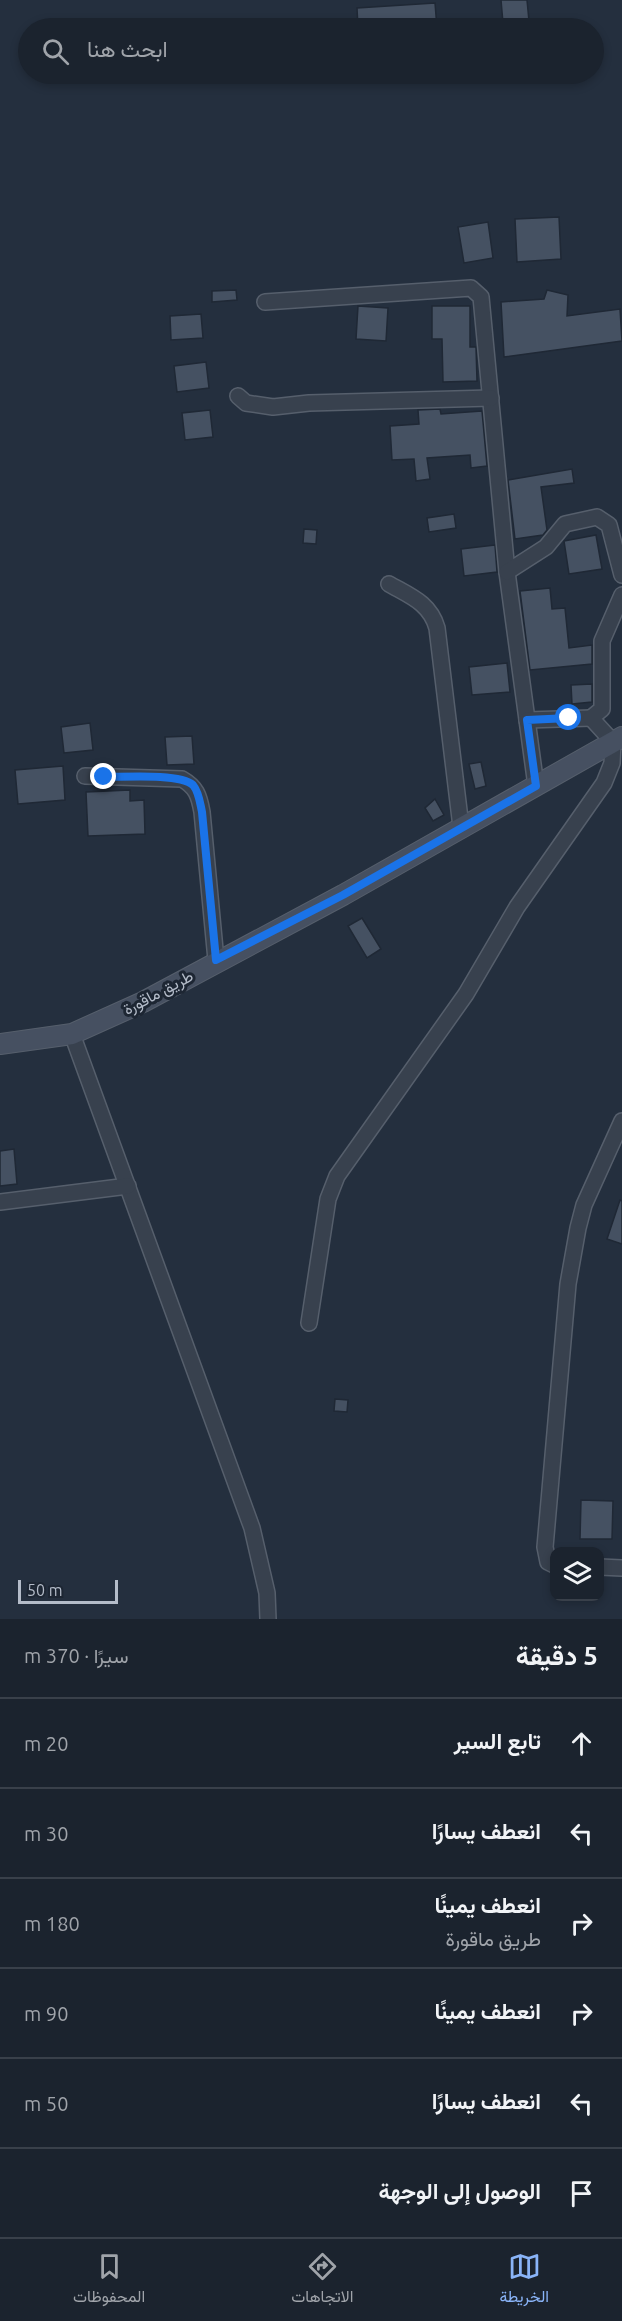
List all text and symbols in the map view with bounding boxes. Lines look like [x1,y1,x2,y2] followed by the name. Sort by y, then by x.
[18,18,604,84] search box
[39,35,72,68] icon: search
[87,36,168,61] text: ابحث هنا
[555,704,581,730] route start
[90,763,116,789] route end
[120,966,197,1020] street label: طريق ماقورة
[550,1547,604,1601] map controls
[550,1547,604,1601] button: layers
[18,1577,118,1604] scale bar
[27,1581,63,1599] text: 50 m
[516,1641,598,1670] text: 5 دقيقة
[24,1644,129,1667] text: سيرًا · 370 m
[565,1727,598,1760] icon: ahead
[454,1728,541,1753] text: تابع السير
[24,1732,68,1755] text: 20 m
[565,1817,598,1850] icon: left
[432,1818,541,1843] text: انعطف يسارًا
[24,1822,68,1845] text: 30 m
[434,1892,541,1917] text: انعطف يمينًا
[565,1907,598,1940] icon: right
[24,1912,80,1935] text: 180 m
[445,1927,541,1950] text: طريق ماقورة
[565,1997,598,2030] icon: right
[434,1998,541,2023] text: انعطف يمينًا
[24,2002,68,2025] text: 90 m
[565,2087,598,2120] icon: left
[432,2088,541,2113] text: انعطف يسارًا
[24,2092,68,2115] text: 50 m
[565,2177,598,2210] icon: arrive
[378,2178,541,2203] text: الوصول إلى الوجهة
[73,2250,145,2311] tab: المحفوظات
[291,2250,353,2311] tab: الاتجاهات
[499,2250,549,2311] tab: الخريطة

